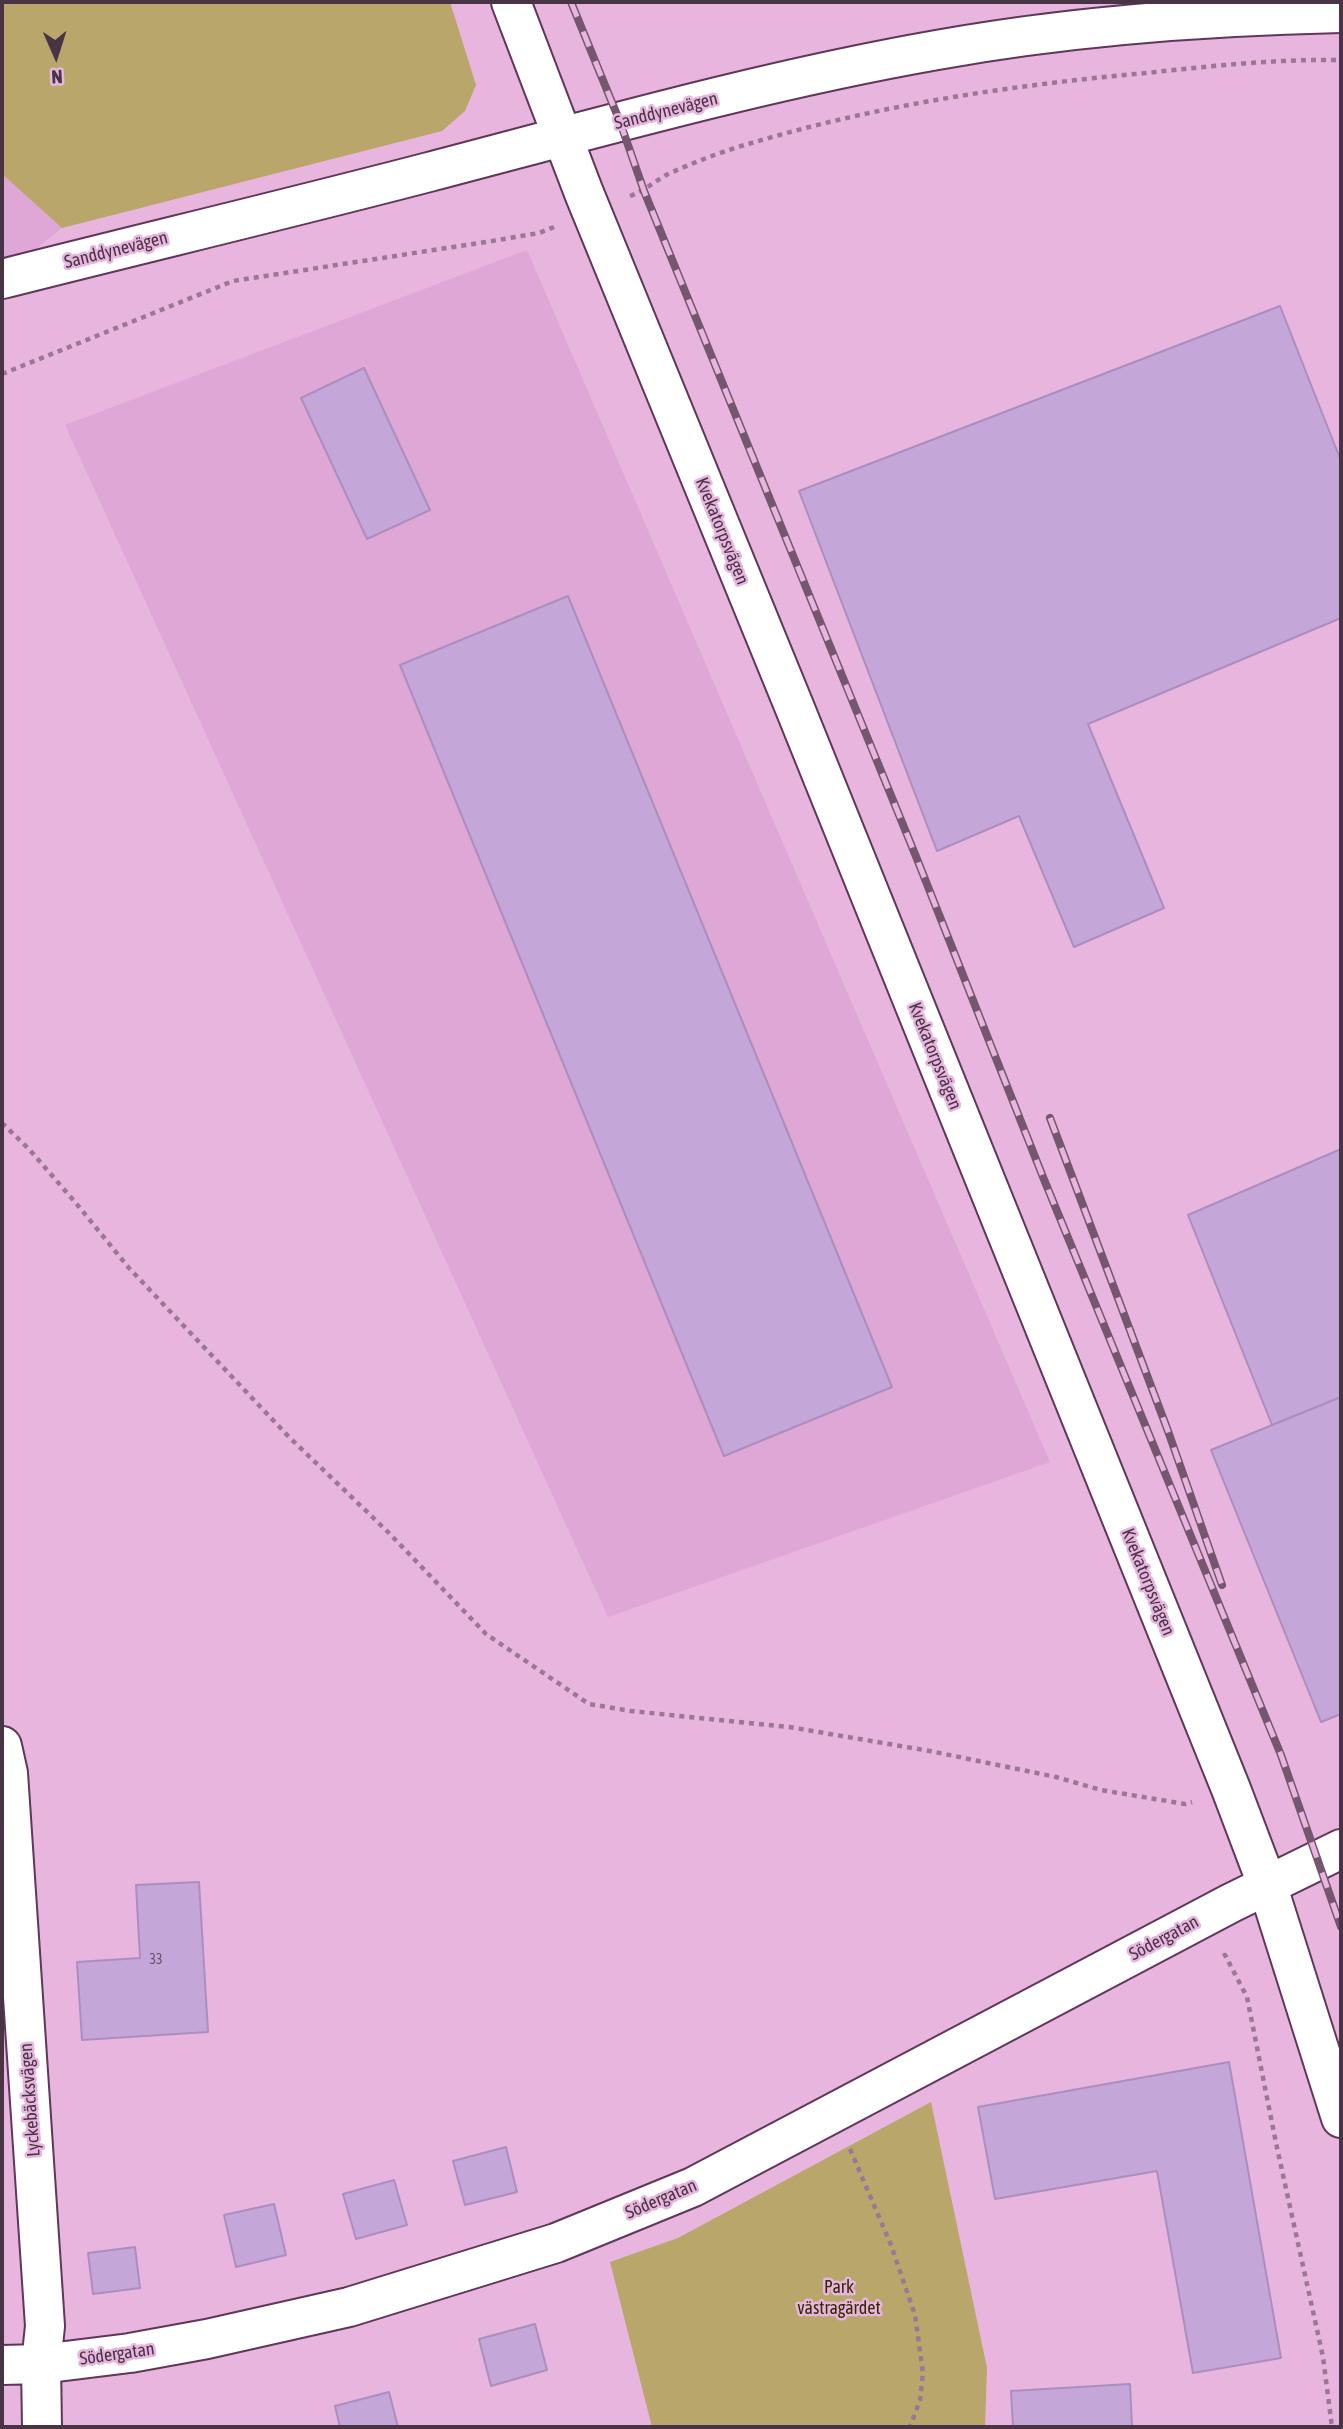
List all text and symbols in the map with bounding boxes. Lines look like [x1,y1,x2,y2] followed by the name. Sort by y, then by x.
[21,21,91,91] north arrow
[51,66,63,88] text: N
[612,88,720,134] street label: Sanddynevägen
[62,227,170,273] street label: Sanddynevägen
[691,474,753,588] street label: Kvekatorpsvägen
[904,999,966,1113] street label: Kvekatorpsvägen
[1117,1525,1179,1639] street label: Kvekatorpsvägen
[1126,1911,1202,1965] street label: Södergatan
[149,1952,163,1968] house number: 33
[15,2042,45,2158] street label: Lyckebäcksvägen
[622,2174,700,2224] street label: Södergatan
[797,2276,881,2318] park label: Park västragärdet
[78,2338,156,2370] street label: Södergatan

